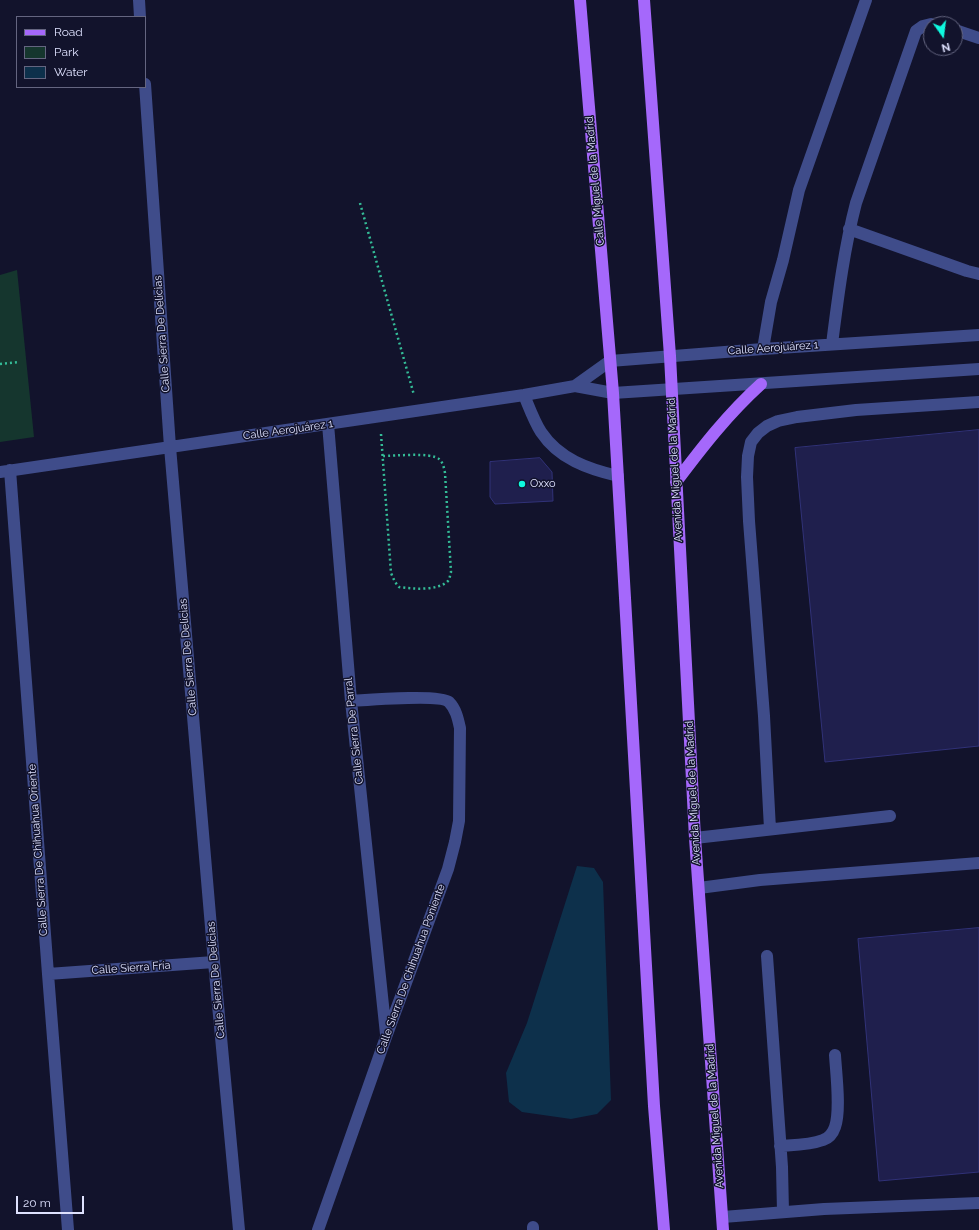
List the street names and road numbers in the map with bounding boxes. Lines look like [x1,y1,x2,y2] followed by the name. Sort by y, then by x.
[583,116,607,246] street label: Calle Miguel de la Madrid
[151,275,173,393] street label: Calle Sierra De Delicias
[727,338,819,358] street label: Calle Aerojuárez 1
[665,397,685,543] street label: Avenida Miguel de la Madrid
[242,417,334,443] street label: Calle Aerojuárez 1
[176,598,200,716] street label: Calle Sierra De Delicias
[342,677,366,785] street label: Calle Sierra De Parral
[683,720,703,866] street label: Avenida Miguel de la Madrid
[25,764,51,936] street label: Calle Sierra De Chihuahua Oriente
[374,882,448,1056] street label: Calle Sierra De Chihuahua Poniente
[204,921,228,1039] street label: Calle Sierra De Delicias
[91,959,171,977] street label: Calle Sierra Fría
[703,1043,727,1189] street label: Avenida Miguel de la Madrid

